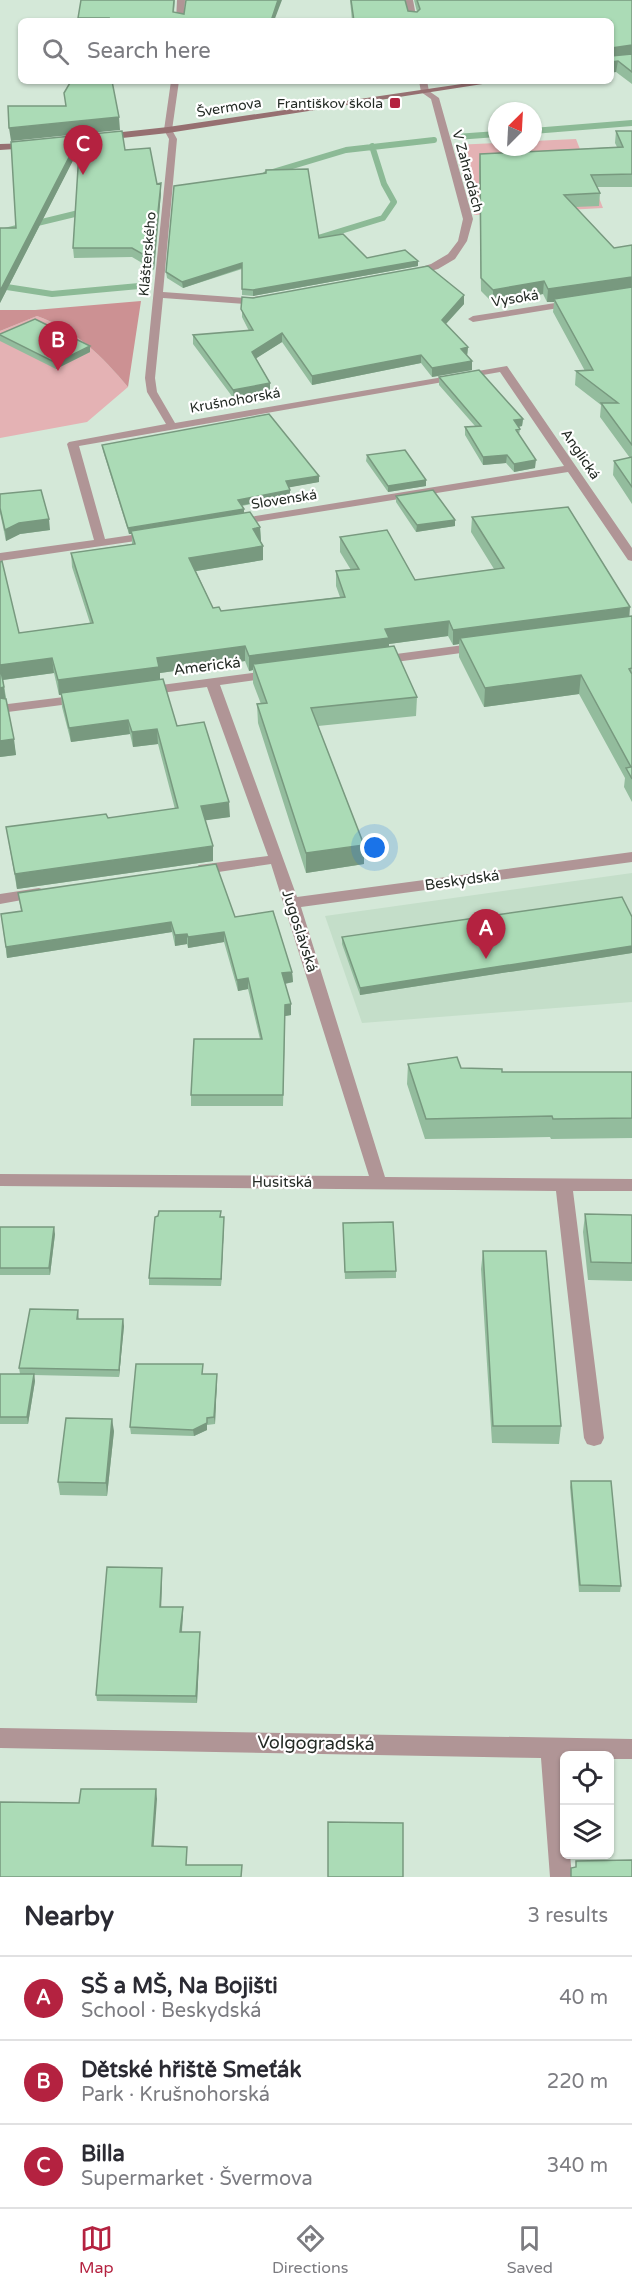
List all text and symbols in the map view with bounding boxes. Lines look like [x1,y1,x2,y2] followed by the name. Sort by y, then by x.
[18,18,614,84] search box
[39,35,72,68] icon: search
[87,38,211,64] text: Search here
[196,94,263,121] street label: Švermova
[277,95,383,112] place label: Františkov škola
[388,96,402,110] marker: Františkov škola
[488,102,542,156] north arrow
[64,126,103,175] pin: C
[448,128,487,214] street label: V Zahradách
[135,211,160,297] street label: Klášterského
[490,286,540,311] street label: Vysoká
[38,322,78,371] pin: B
[189,384,282,417] street label: Krušnohorská
[557,426,604,483] street label: Anglická
[250,486,318,513] street label: Slovenská
[173,653,241,679] street label: Americká
[360,833,389,862] your location
[423,866,501,894] street label: Beskydská
[278,888,322,974] street label: Jugoslávská
[466,910,506,959] pin: A
[252,1173,312,1191] street label: Husitská
[257,1731,375,1755] street label: Volgogradská
[560,1751,614,1859] map controls
[560,1751,614,1805] button: locate
[560,1805,614,1859] button: layers
[24,1901,114,1932] text: Nearby
[528,1904,608,1928] text: 3 results
[81,1973,278,1999] text: SŠ a MŠ, Na Bojišti
[36,1986,51,2010] text: A
[559,1986,608,2010] text: 40 m
[81,1999,261,2023] text: School · Beskydská
[81,2057,301,2083] text: Dětské hřiště Smeťák
[37,2070,50,2094] text: B
[547,2070,608,2094] text: 220 m
[81,2083,270,2107] text: Park · Krušnohorská
[81,2141,125,2167] text: Billa
[37,2154,50,2178] text: C
[547,2154,608,2178] text: 340 m
[81,2167,313,2191] text: Supermarket · Švermova
[79,2222,114,2278] tab: Map
[272,2222,348,2278] tab: Directions
[507,2222,553,2278] tab: Saved

